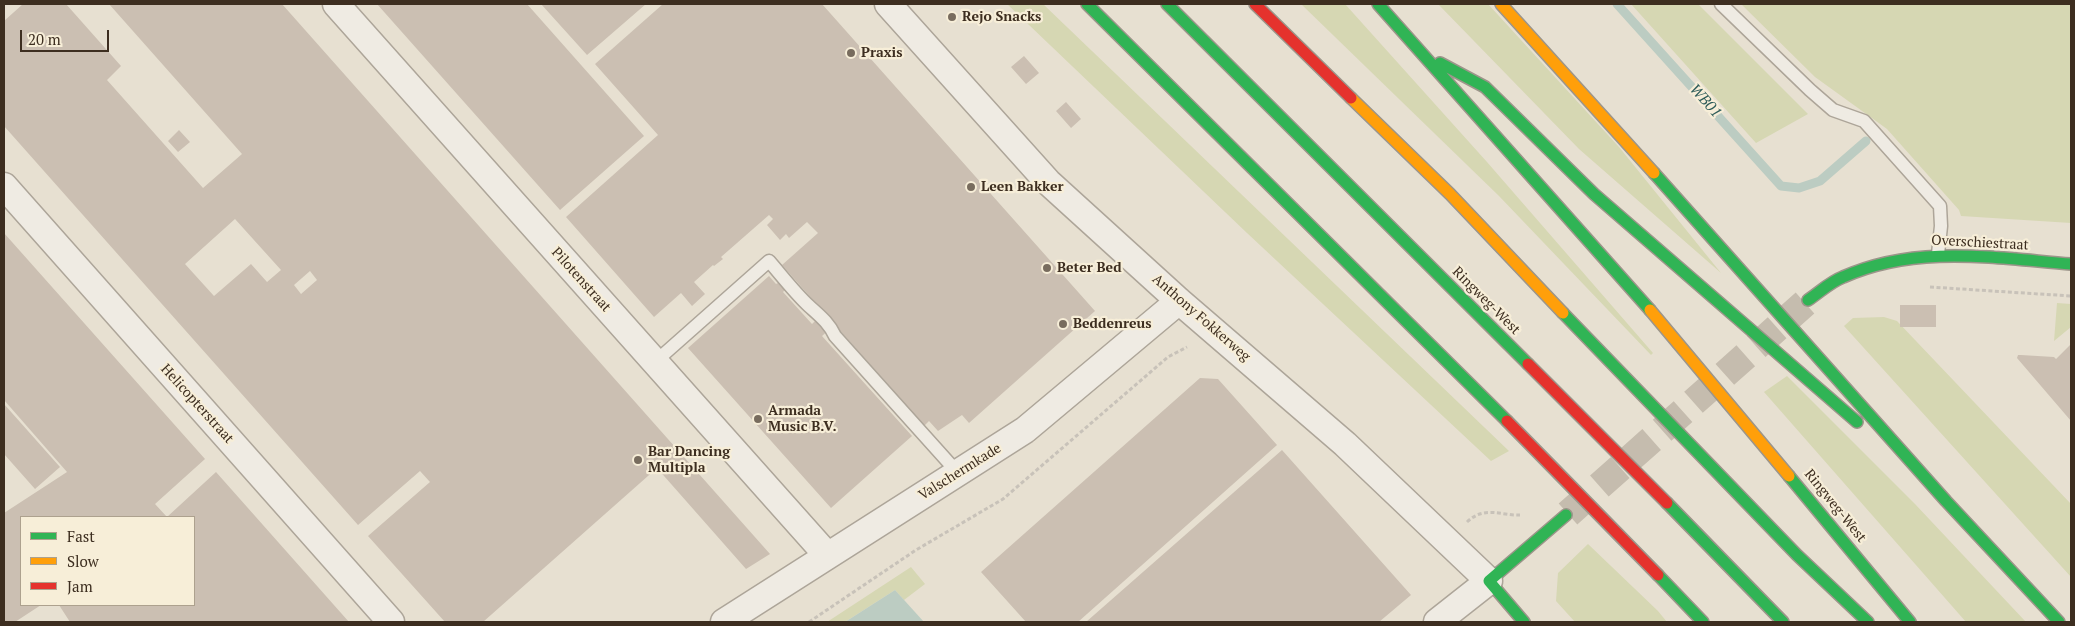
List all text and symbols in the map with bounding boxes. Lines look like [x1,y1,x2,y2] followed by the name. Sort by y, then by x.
[962,9,1041,25] place label: Rejo Snacks
[946,11,958,23] marker: Rejo Snacks
[22,20,111,52] scale bar
[28,29,61,49] text: 20 m
[861,45,903,61] place label: Praxis
[845,47,857,59] marker: Praxis
[1685,81,1725,121] water label: WB01
[981,179,1064,195] place label: Leen Bakker
[965,181,977,193] marker: Leen Bakker
[1931,232,2029,254] street label: Overschiestraat
[548,244,614,316] street label: Pilotenstraat
[1057,260,1122,276] place label: Beter Bed
[1041,262,1053,274] marker: Beter Bed
[1449,264,1523,338] street label: Ringweg-West
[1149,271,1253,365] street label: Anthony Fokkerweg
[1073,316,1151,332] place label: Beddenreus
[1057,318,1069,330] marker: Beddenreus
[157,361,237,447] street label: Helicopterstraat
[768,403,837,436] place label: Armada Music B.V.
[752,413,764,425] marker: Armada Music B.V.
[916,440,1004,504] street label: Valschermkade
[648,444,730,477] place label: Bar Dancing Multipla
[632,454,644,466] marker: Bar Dancing Multipla
[1800,466,1870,546] street label: Ringweg-West
[20,516,195,606] legend
[67,526,95,546] text: Fast
[67,551,99,571] text: Slow
[67,576,93,596] text: Jam

